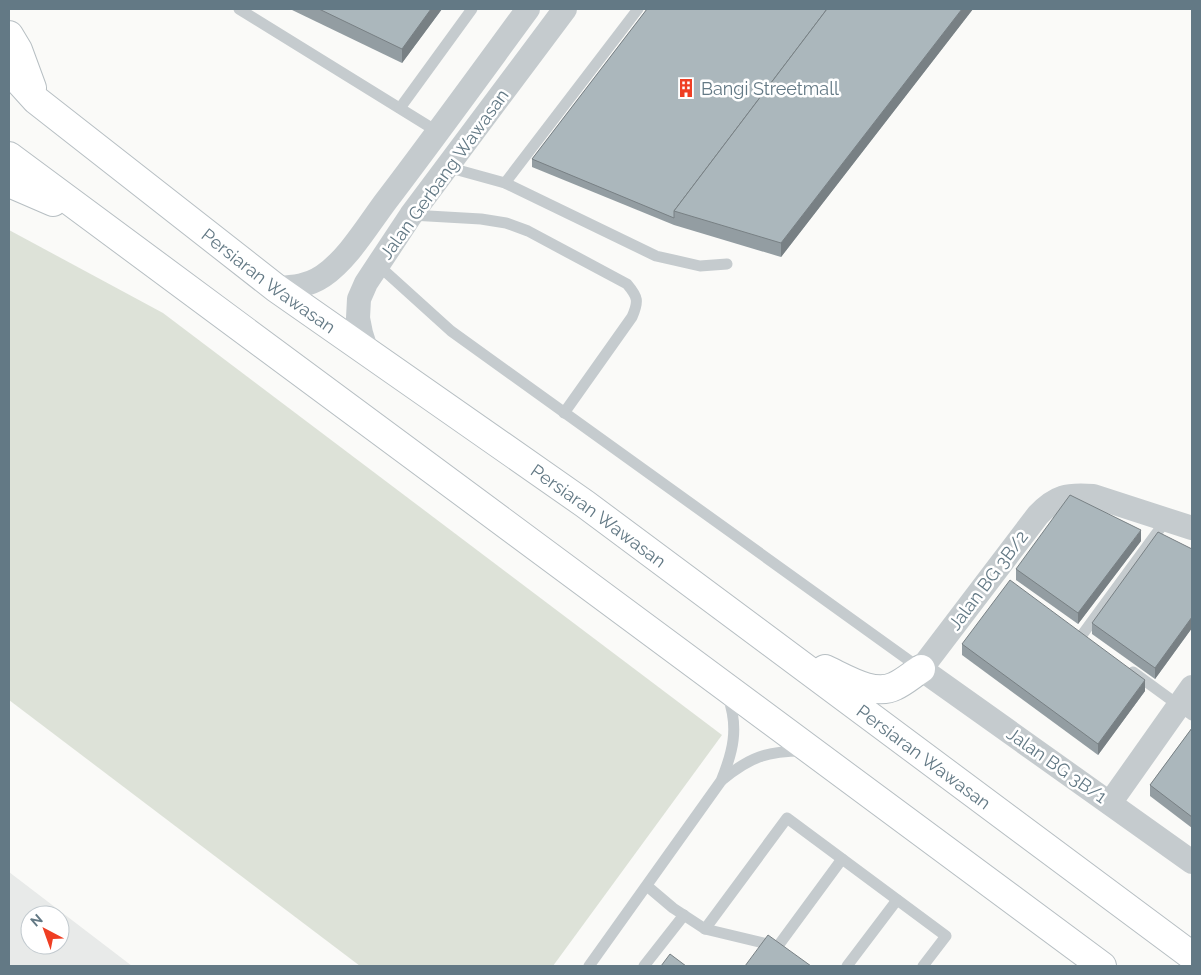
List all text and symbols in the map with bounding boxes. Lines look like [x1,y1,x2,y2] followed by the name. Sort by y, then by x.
[675,77,697,99] building icon: Bangi Streetmall
[701,78,839,99] place label: Bangi Streetmall
[375,85,513,263] street label: Jalan Gerbang Wawasan
[198,224,340,337] street label: Persiaran Wawasan
[527,459,670,571] street label: Persiaran Wawasan
[944,526,1032,634] street label: Jalan BG 3B/2
[853,700,995,813] street label: Persiaran Wawasan
[1003,723,1111,807] street label: Jalan BG 3B/1
[20,905,70,955] north arrow
[27,911,46,930] text: N

